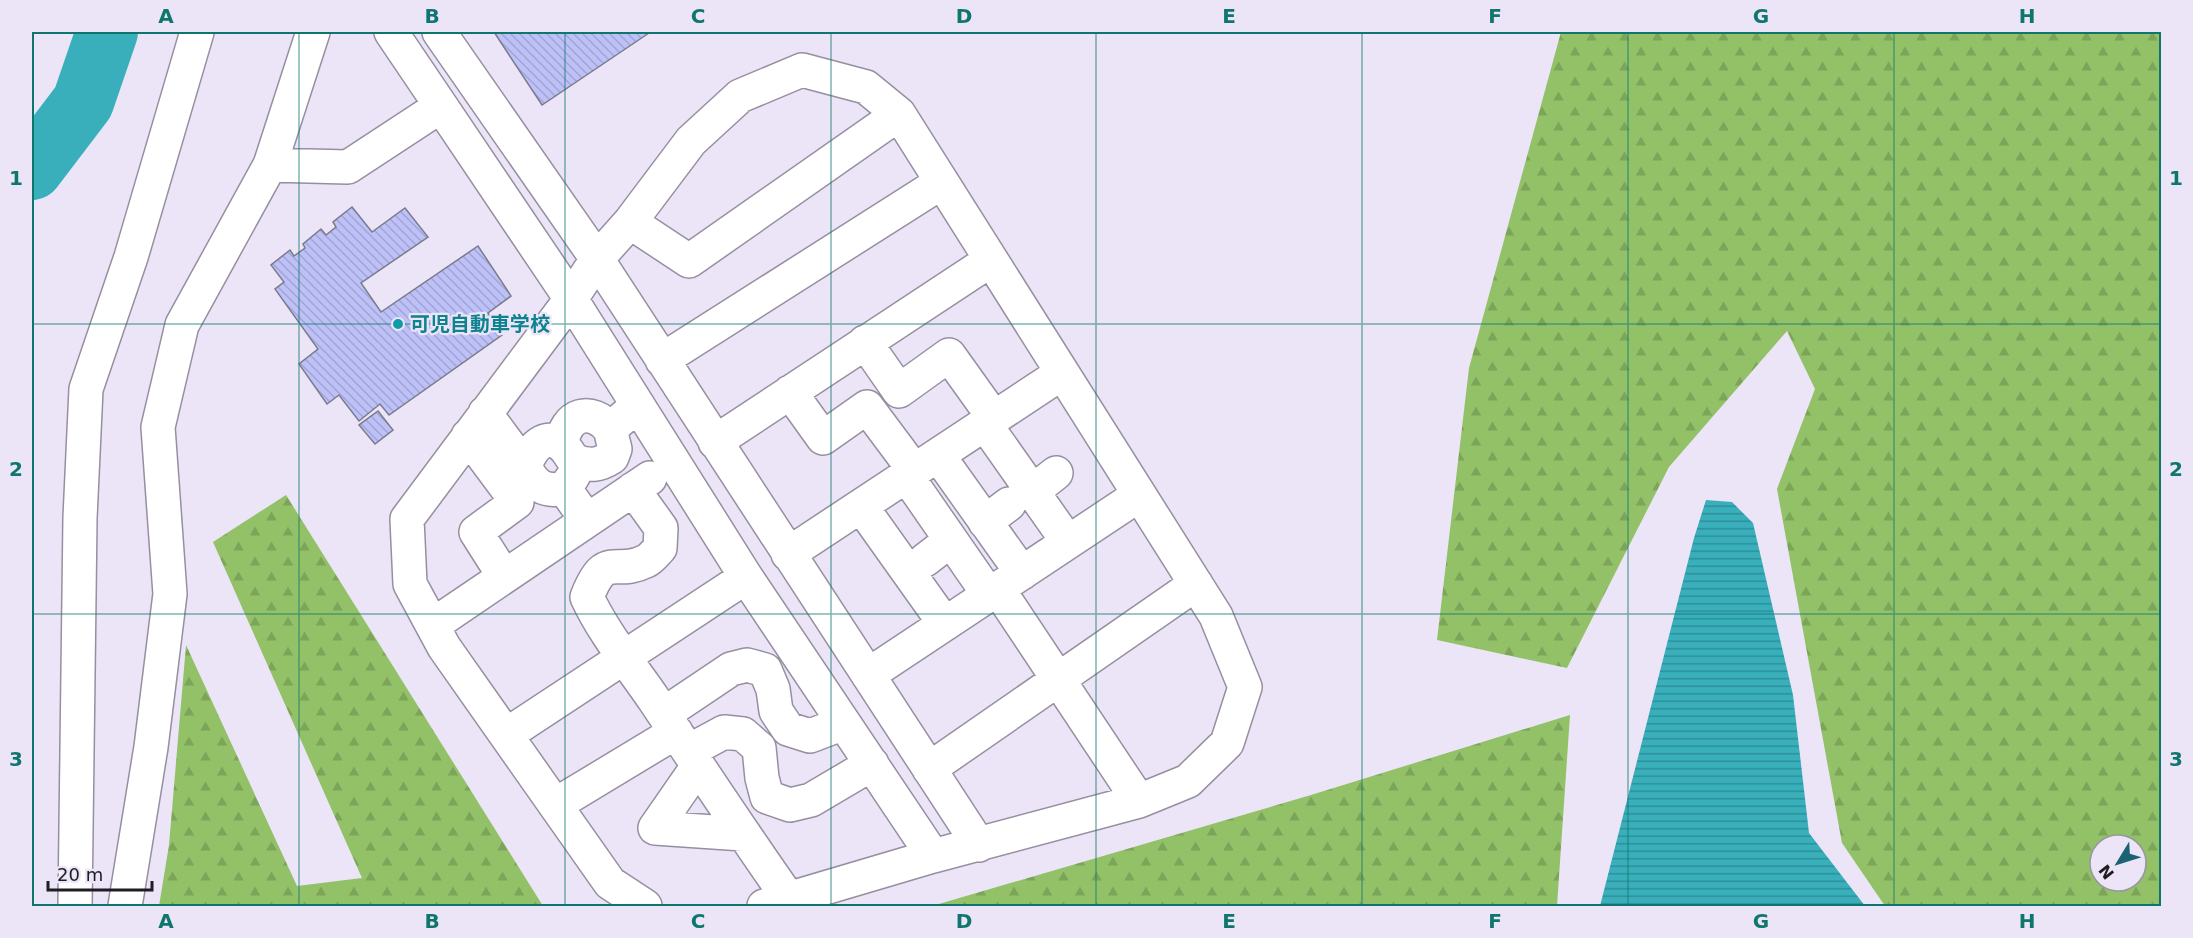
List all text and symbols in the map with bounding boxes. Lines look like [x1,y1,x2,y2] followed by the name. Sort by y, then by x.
[158,4,174,28] text: A
[424,4,440,28] text: B
[691,4,705,28] text: C
[956,4,972,28] text: D
[1222,4,1236,28] text: E
[1488,4,1502,28] text: F
[1753,4,1769,28] text: G
[2019,4,2035,28] text: H
[9,166,23,190] text: 1
[2169,166,2183,190] text: 1
[410,312,550,336] place label: 可児自動車学校
[391,317,405,331] marker: 可児自動車学校
[9,457,23,481] text: 2
[2169,457,2183,481] text: 2
[9,747,23,771] text: 3
[2169,747,2183,771] text: 3
[2088,833,2148,893] north arrow
[48,854,152,892] scale bar
[2095,861,2118,883] text: N
[57,864,103,885] text: 20 m
[158,909,174,933] text: A
[424,909,440,933] text: B
[691,909,705,933] text: C
[956,909,972,933] text: D
[1222,909,1236,933] text: E
[1488,909,1502,933] text: F
[1753,909,1769,933] text: G
[2019,909,2035,933] text: H

